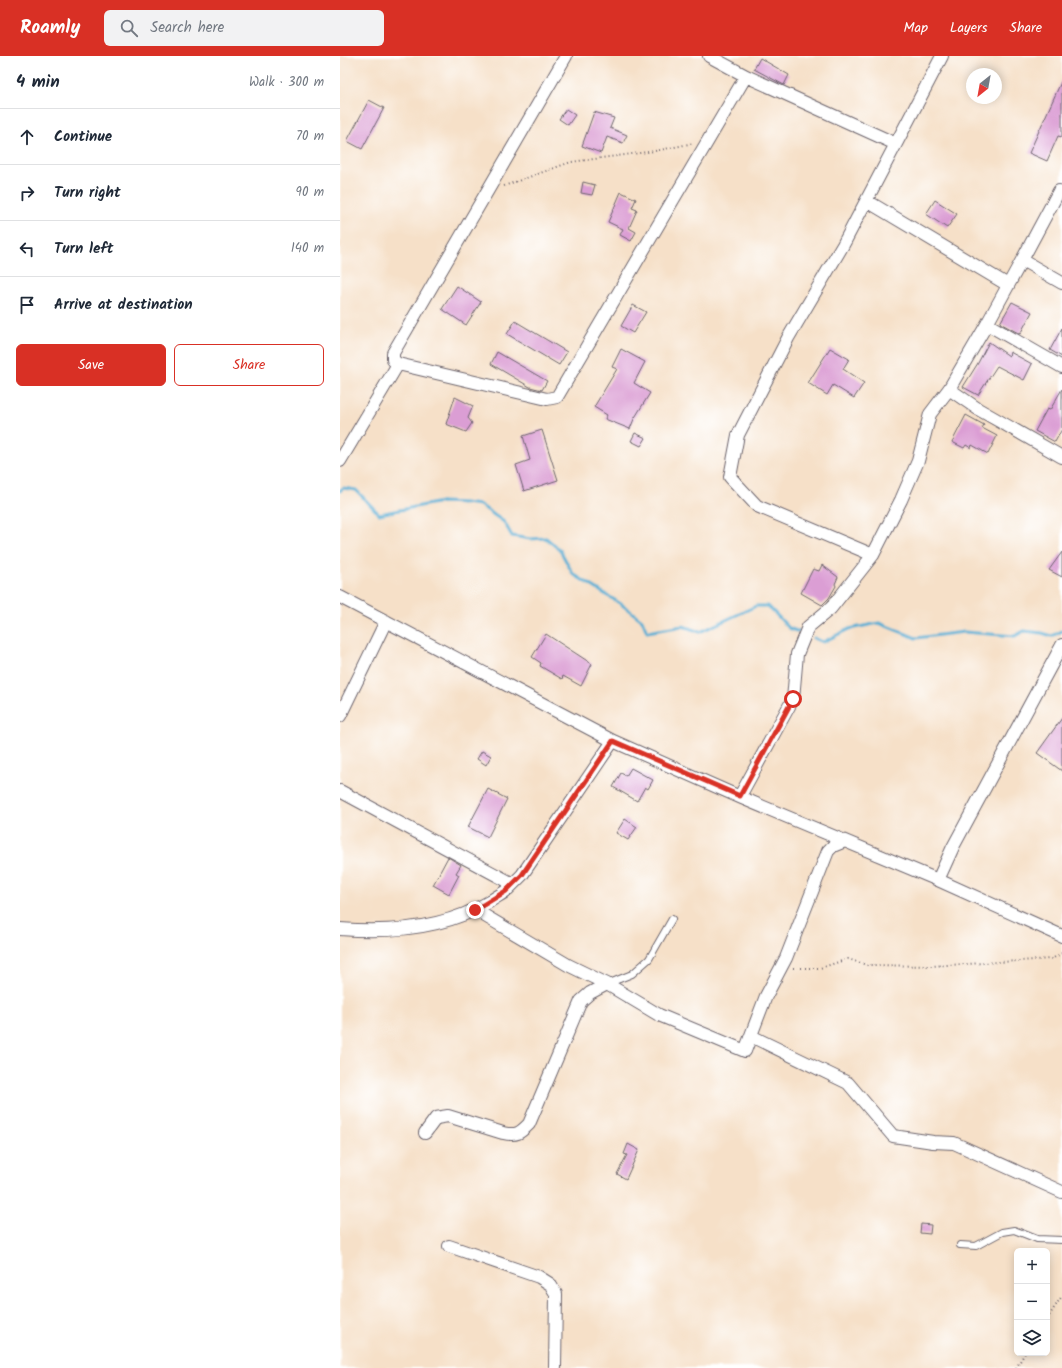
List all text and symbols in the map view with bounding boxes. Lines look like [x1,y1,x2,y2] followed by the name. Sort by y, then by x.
[104,10,384,46] search box
[20,13,80,43] text: Roamly
[150,16,224,40] text: Search here
[118,17,140,39] icon: search
[904,17,928,39] text: Map
[950,17,988,39] text: Layers
[1010,17,1042,39] text: Share
[966,68,1002,104] north arrow
[16,69,60,96] text: 4 min
[249,72,324,93] text: Walk · 300 m
[54,125,112,149] text: Continue
[16,126,38,148] icon: ahead
[296,126,324,147] text: 70 m
[54,181,121,205] text: Turn right
[16,182,38,204] icon: right
[296,182,324,203] text: 90 m
[54,237,114,261] text: Turn left
[16,238,38,260] icon: left
[291,238,324,259] text: 140 m
[54,293,193,317] text: Arrive at destination
[16,294,38,316] icon: arrive
[16,344,166,386] button: Save
[174,344,324,386] button: Share
[784,690,802,708] route start
[466,901,484,919] route end
[1014,1248,1050,1356] map controls
[1014,1248,1050,1284] button: +
[1014,1284,1050,1320] button: −
[1014,1320,1050,1356] button: layers

